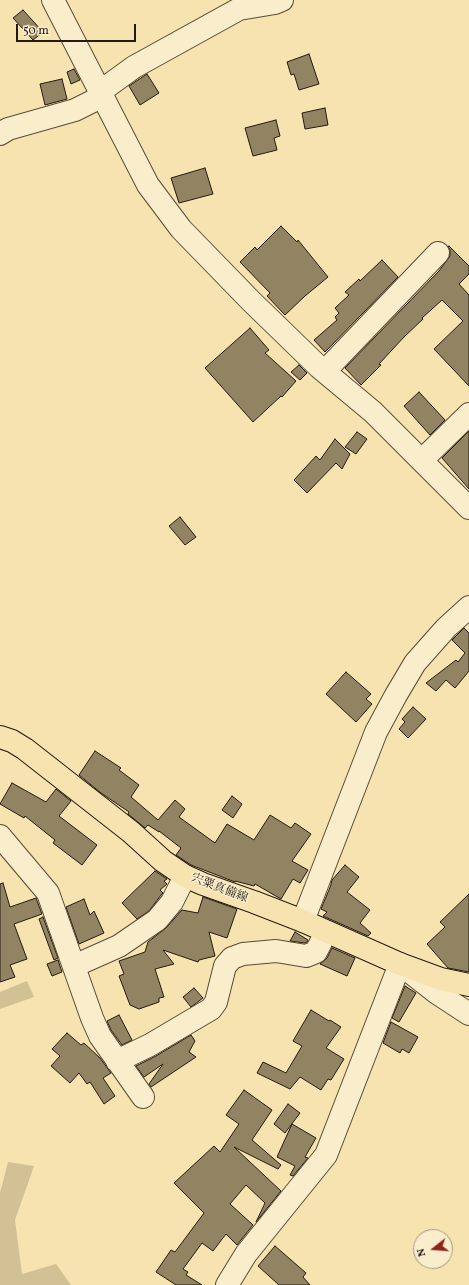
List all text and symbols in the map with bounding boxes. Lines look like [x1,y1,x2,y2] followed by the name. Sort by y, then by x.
[18,16,138,42] scale bar
[23,23,49,39] text: 50 m
[188,872,250,906] street label: 宍粟真備線
[413,1229,453,1269] north arrow
[414,1246,430,1258] text: N

